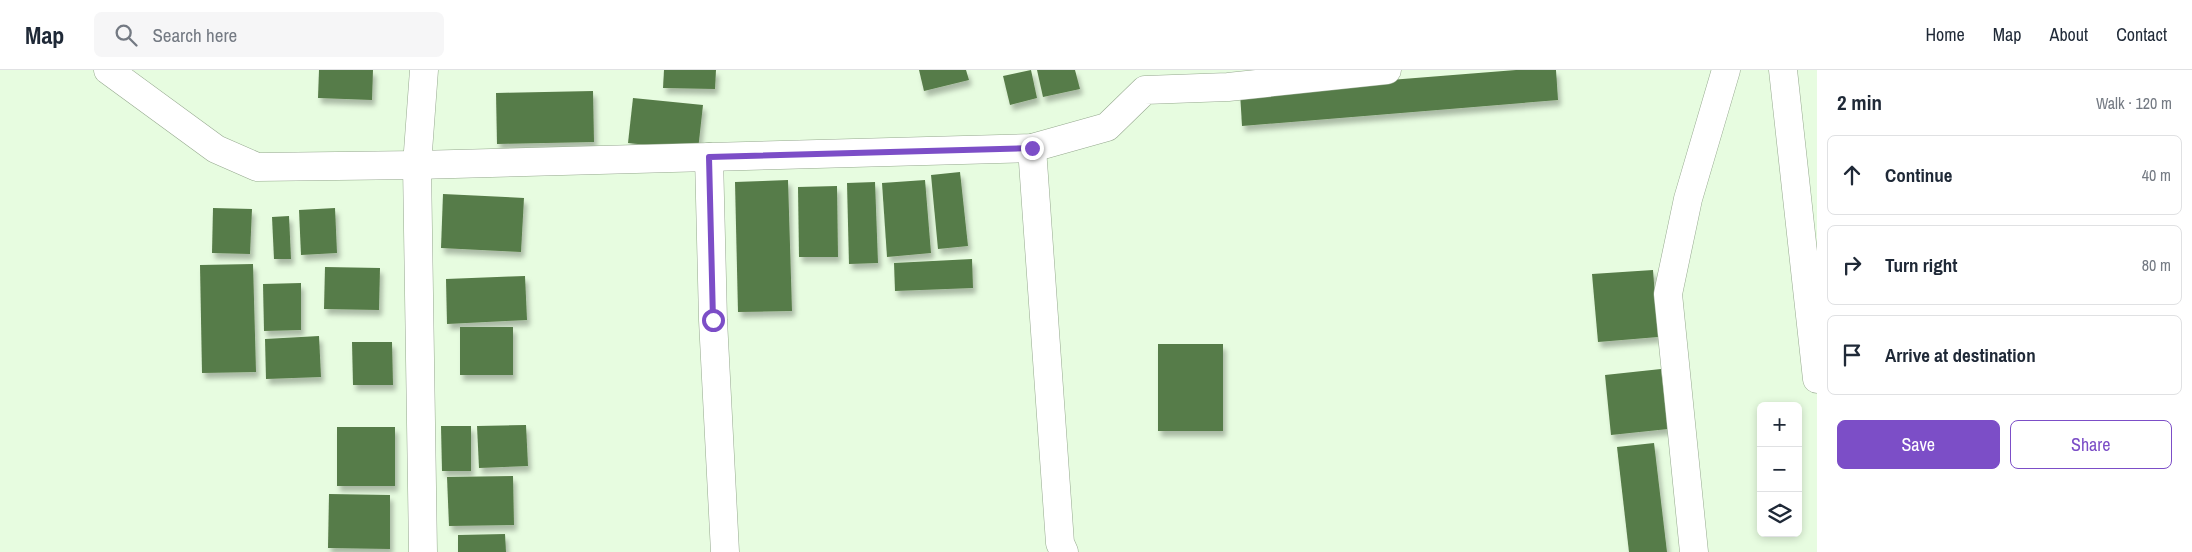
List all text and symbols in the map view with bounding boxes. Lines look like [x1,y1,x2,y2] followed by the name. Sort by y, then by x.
[94,12,444,57] search box
[25,19,64,51] text: Map
[112,21,140,49] icon: search
[152,22,237,48] text: Search here
[1925,22,1965,47] text: Home
[1993,22,2022,47] text: Map
[2050,22,2088,47] text: About
[2116,22,2167,47] text: Contact
[1837,88,1882,117] text: 2 min
[2096,92,2172,114] text: Walk · 120 m
[1021,137,1044,160] route end
[1838,161,1866,189] icon: ahead
[1885,162,1953,188] text: Continue
[2142,164,2171,186] text: 40 m
[1838,251,1866,279] icon: right
[1885,252,1957,278] text: Turn right
[2142,254,2171,276] text: 80 m
[702,309,725,332] route start
[1838,341,1866,369] icon: arrive
[1885,342,2036,368] text: Arrive at destination
[1757,402,1802,537] map controls
[1757,402,1802,447] button: +
[1837,420,2000,469] button: Save
[2010,420,2172,469] button: Share
[1757,447,1802,492] button: −
[1757,492,1802,537] button: layers

